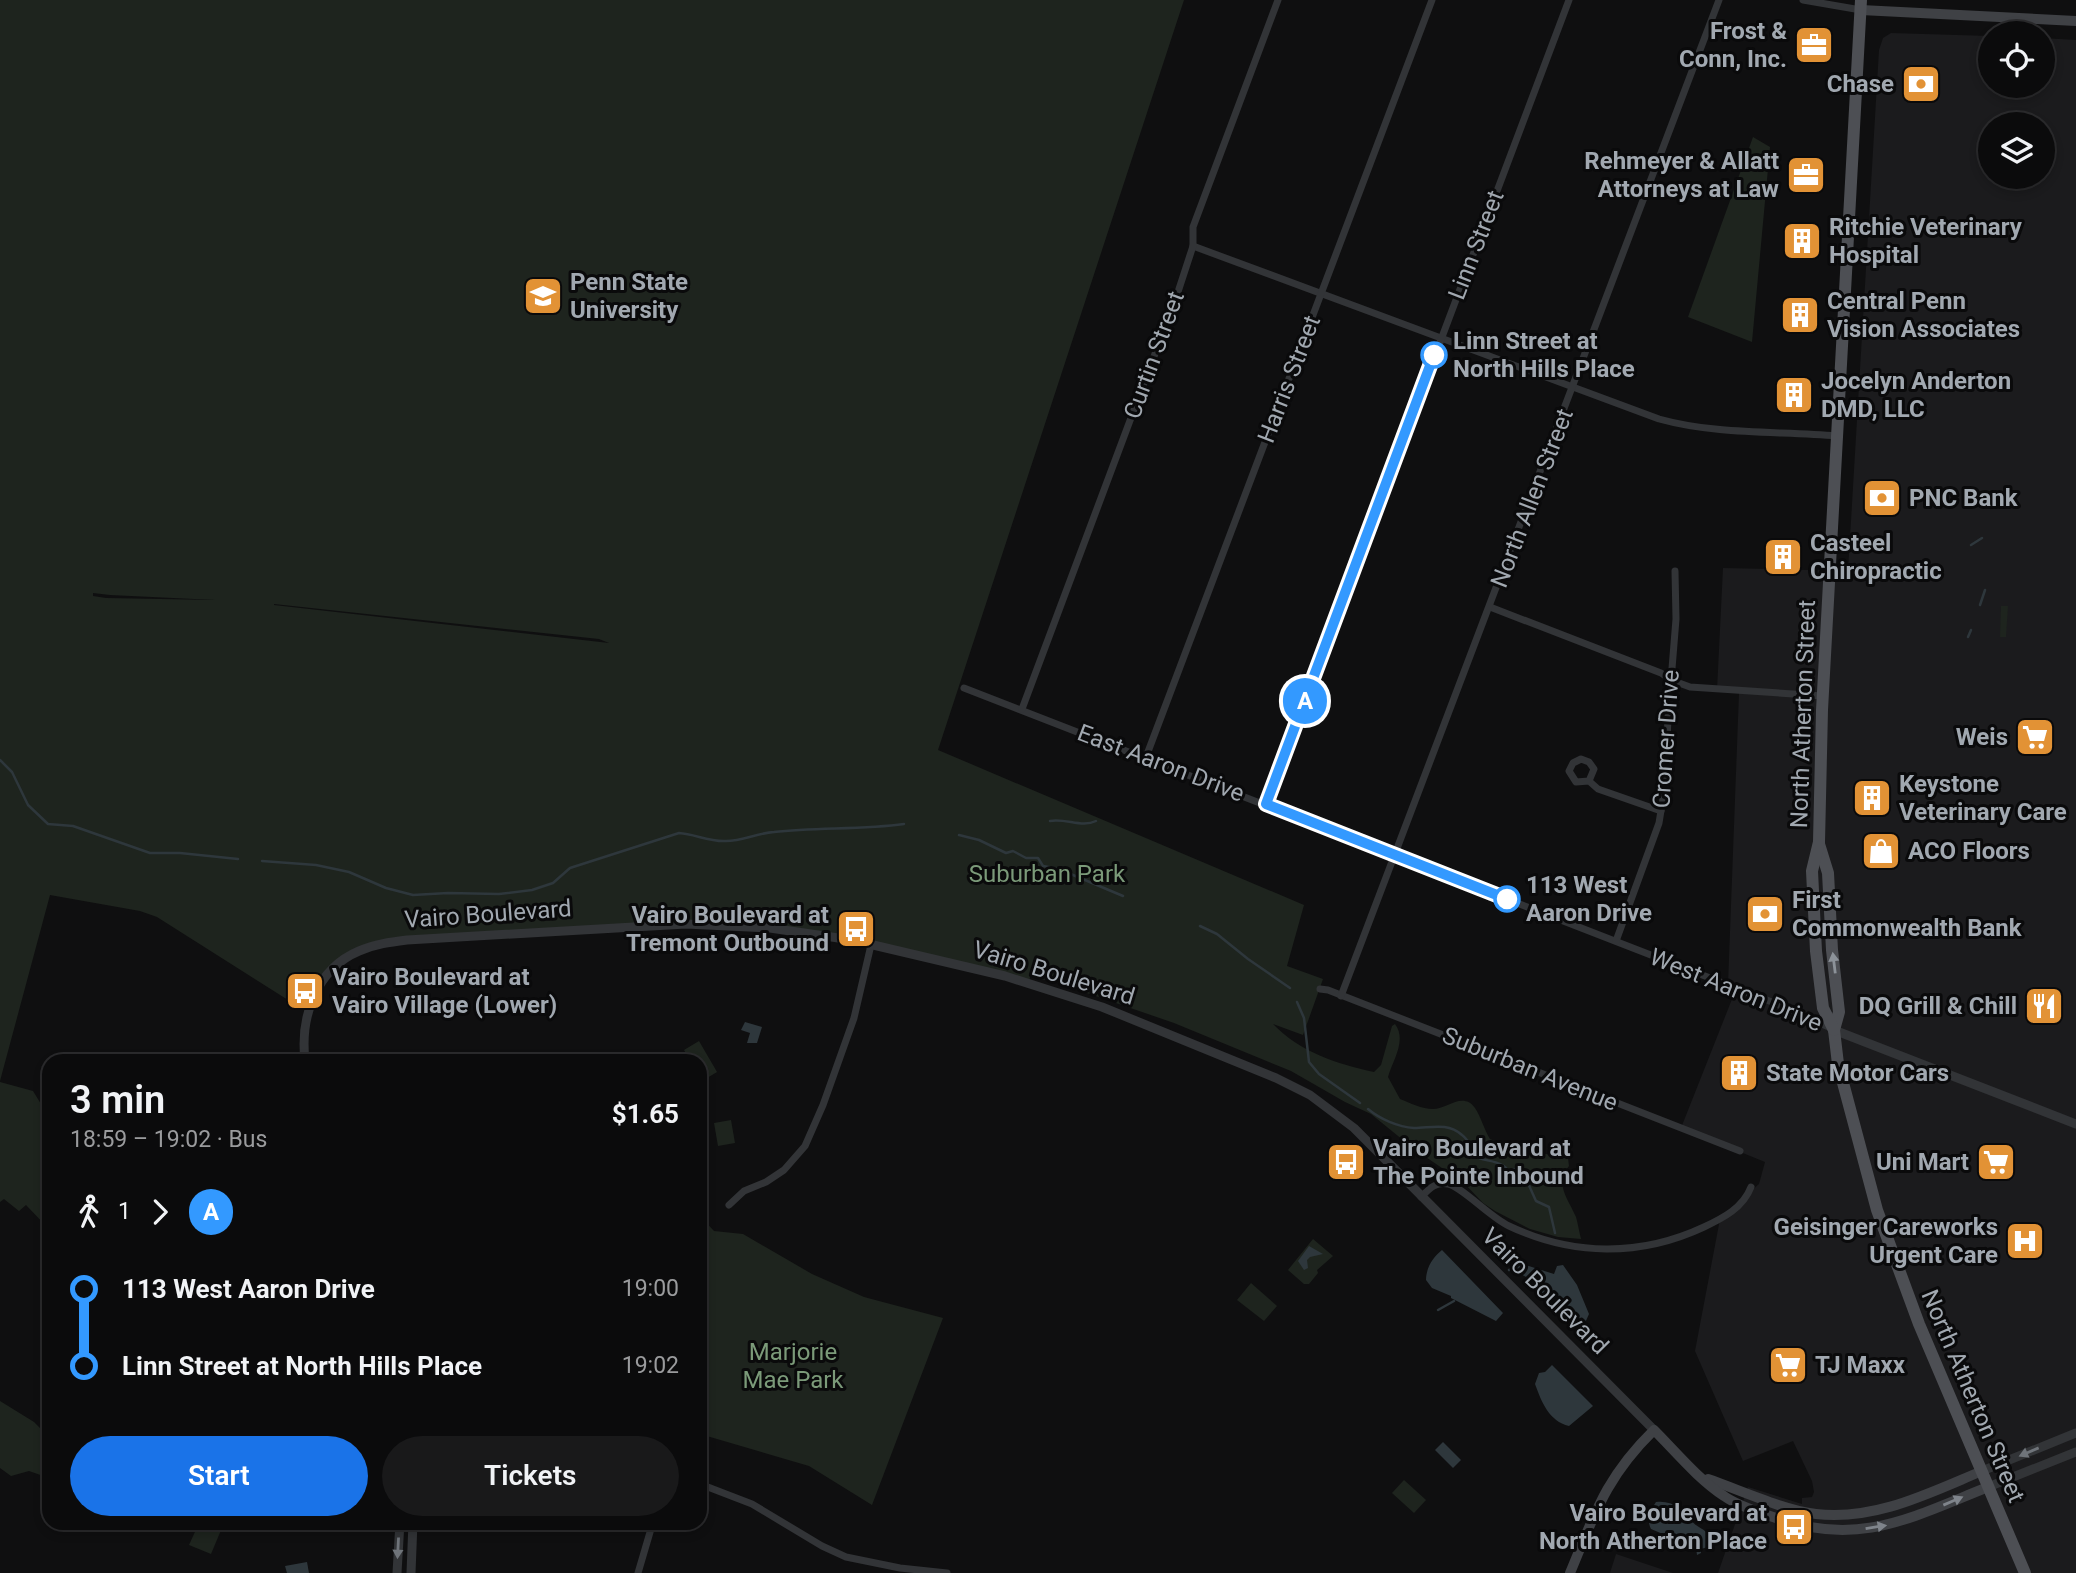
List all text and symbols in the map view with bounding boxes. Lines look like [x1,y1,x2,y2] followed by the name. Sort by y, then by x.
[1679,17,1787,73] place label: Frost & Conn, Inc.
[1978,21,2055,189] map controls
[1978,21,2055,98] button: locate
[1793,24,1835,66] office icon: Frost & Conn, Inc.
[1900,63,1942,105] bank icon: Chase
[1827,70,1894,98] place label: Chase
[1978,112,2055,189] button: layers
[1584,147,1779,203] place label: Rehmeyer & Allatt Attorneys at Law
[1785,154,1827,196] office icon: Rehmeyer & Allatt Attorneys at Law
[1442,186,1510,303] street label: Linn Street
[1829,213,2023,269] place label: Ritchie Veterinary Hospital
[1781,220,1823,262] building icon: Ritchie Veterinary Hospital
[570,268,688,324] place label: Penn State University
[522,275,564,317] school or university icon: Penn State University
[1118,287,1190,423] street label: Curtin Street
[1827,287,2020,343] place label: Central Penn Vision Associates
[1779,294,1821,336] building icon: Central Penn Vision Associates
[1252,311,1326,447] street label: Harris Street
[1453,327,1635,383] place label: Linn Street at North Hills Place
[1421,342,1447,368] marker: Linn Street at North Hills Place
[1821,367,2011,423] place label: Jocelyn Anderton DMD, LLC
[1773,374,1815,416] building icon: Jocelyn Anderton DMD, LLC
[1485,405,1579,591] street label: North Allen Street
[1861,477,1903,519] bank icon: PNC Bank
[1909,484,2019,512] place label: PNC Bank
[1810,529,1942,585] place label: Casteel Chiropractic
[1762,536,1804,578] building icon: Casteel Chiropractic
[1785,599,1821,829] street label: North Atherton Street
[1647,669,1685,809] street label: Cromer Drive
[1282,678,1328,724] line badge: A
[1297,687,1313,715] text: A
[2014,716,2056,758] supermarket icon: Weis
[1074,718,1248,808] street label: East Aaron Drive
[1956,723,2008,751] place label: Weis
[1899,770,2067,826] place label: Keystone Veterinary Care
[1851,777,1893,819] building icon: Keystone Veterinary Care
[1860,830,1902,872] shop icon: ACO Floors
[1908,837,2030,865] place label: ACO Floors
[969,860,1126,888] park label: Suburban Park
[1526,871,1652,927] place label: 113 West Aaron Drive
[1494,886,1520,912] marker: 113 West Aaron Drive
[1792,886,2023,942] place label: First Commonwealth Bank
[1744,893,1786,935] bank icon: First Commonwealth Bank
[404,894,572,934] street label: Vairo Boulevard
[626,901,829,957] place label: Vairo Boulevard at Tremont Outbound
[835,908,877,950] bus stop icon: Vairo Boulevard at Tremont Outbound
[970,935,1138,1011] street label: Vairo Boulevard
[1646,943,1826,1037] street label: West Aaron Drive
[1828,952,1839,974] one-way arrow
[332,963,557,1019] place label: Vairo Boulevard at Vairo Village (Lower)
[284,970,326,1012] bus stop icon: Vairo Boulevard at Vairo Village (Lower)
[2023,985,2065,1027] restaurant icon: DQ Grill & Chill
[1859,992,2017,1020] place label: DQ Grill & Chill
[1438,1021,1622,1117] street label: Suburban Avenue
[1718,1052,1760,1094] building icon: State Motor Cars
[1766,1059,1949,1087] place label: State Motor Cars
[70,1078,165,1122] text: 3 min
[612,1099,679,1129] text: $1.65
[70,1126,267,1153] text: 18:59 – 19:02 · Bus
[1373,1134,1584,1190] place label: Vairo Boulevard at The Pointe Inbound
[1325,1141,1367,1183] bus stop icon: Vairo Boulevard at The Pointe Inbound
[1975,1141,2017,1183] supermarket icon: Uni Mart
[1876,1148,1969,1176] place label: Uni Mart
[70,1193,108,1231] icon: walk
[141,1193,179,1231] icon: forward
[118,1198,131,1225] text: 1
[203,1198,219,1226] text: A
[1774,1213,1998,1269] place label: Geisinger Careworks Urgent Care
[2004,1220,2046,1262] hospital icon: Geisinger Careworks Urgent Care
[1476,1222,1614,1360] street label: Vairo Boulevard
[122,1274,375,1304] text: 113 West Aaron Drive
[622,1275,679,1302] text: 19:00
[1915,1285,2031,1507] street label: North Atherton Street
[742,1338,844,1394] park label: Marjorie Mae Park
[1767,1344,1809,1386] supermarket icon: TJ Maxx
[122,1351,482,1381] text: Linn Street at North Hills Place
[1815,1351,1906,1379] place label: TJ Maxx
[622,1352,679,1379] text: 19:02
[70,1436,368,1516] button: Start
[382,1436,679,1516] button: Tickets
[2019,1446,2039,1458] one-way arrow
[1943,1496,1964,1507] one-way arrow
[1539,1499,1767,1555] place label: Vairo Boulevard at North Atherton Place
[1773,1506,1815,1548] bus stop icon: Vairo Boulevard at North Atherton Place
[1865,1521,1887,1532] one-way arrow
[393,1537,404,1559] one-way arrow

